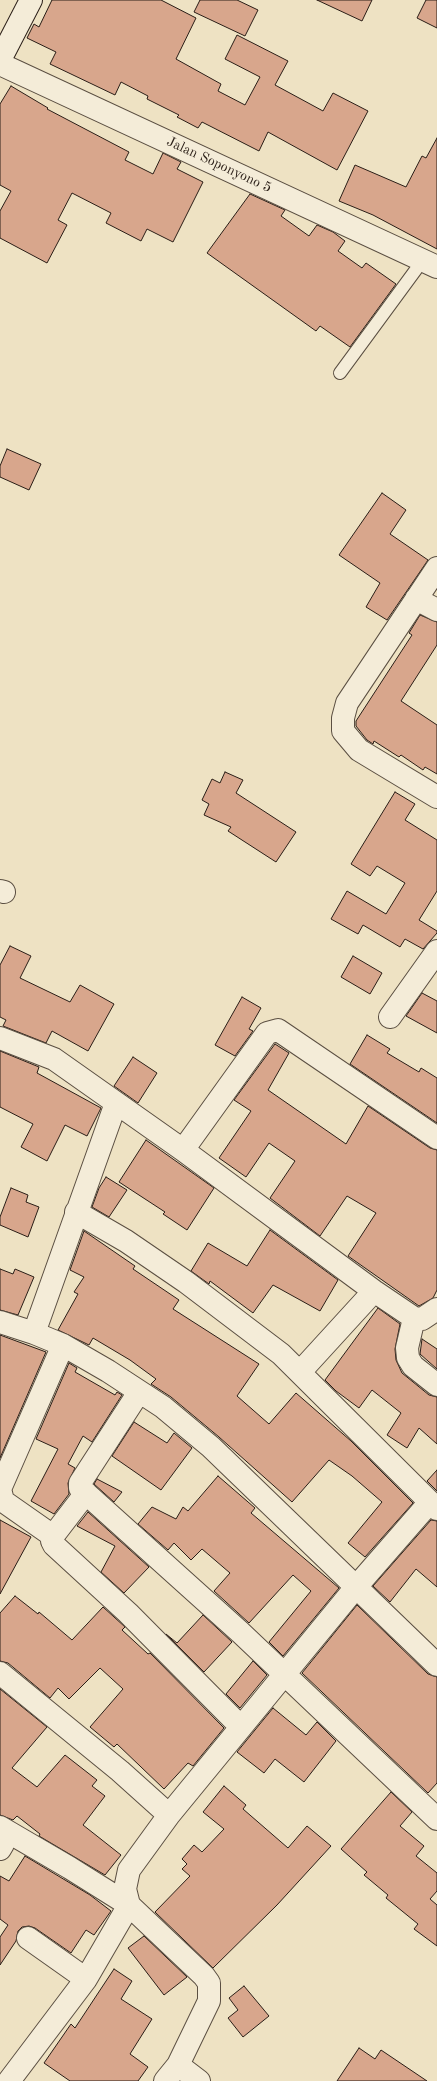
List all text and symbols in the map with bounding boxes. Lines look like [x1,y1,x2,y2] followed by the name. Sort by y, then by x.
[164,133,274,197] street label: Jalan Soponyono 5

